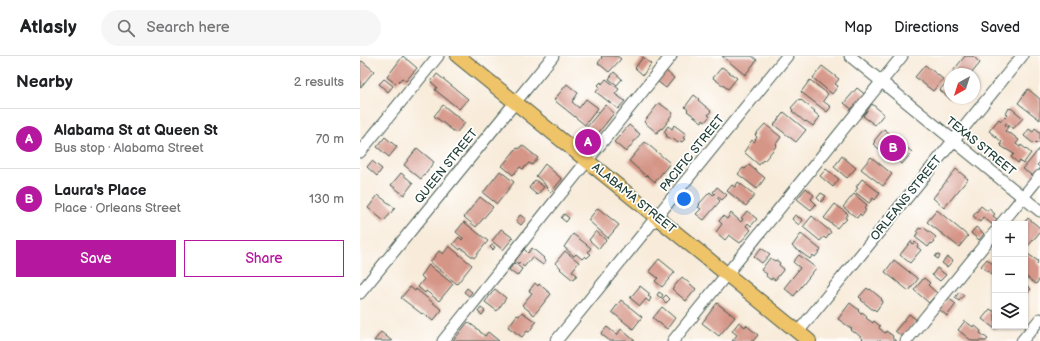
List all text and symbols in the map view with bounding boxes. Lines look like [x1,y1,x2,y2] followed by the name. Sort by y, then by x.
[101,10,381,46] search box
[20,16,77,39] text: Atlasly
[115,17,137,39] icon: search
[147,18,230,37] text: Search here
[844,19,872,36] text: Map
[894,19,959,36] text: Directions
[981,19,1020,36] text: Saved
[944,68,980,104] north arrow
[16,72,73,92] text: Nearby
[294,74,344,90] text: 2 results
[657,111,728,195] street label: PACIFIC STREET
[943,114,1019,180] street label: TEXAS STREET
[54,121,218,140] text: Alabama St at Queen St
[412,125,482,207] street label: QUEEN STREET
[575,127,601,157] pin: A
[25,131,33,147] text: A
[316,131,344,147] text: 70 m
[880,133,906,163] pin: B
[54,140,203,156] text: Bus stop · Alabama Street
[868,152,946,244] street label: ORLEANS STREET
[589,160,679,237] street label: ALABAMA STREET
[54,181,146,200] text: Laura's Place
[674,189,694,209] your location
[24,191,34,207] text: B
[309,191,344,207] text: 130 m
[54,200,181,216] text: Place · Orleans Street
[992,221,1028,329] map controls
[992,221,1028,257] button: +
[16,240,176,277] button: Save
[184,240,344,277] button: Share
[992,257,1028,293] button: −
[992,293,1028,329] button: layers

